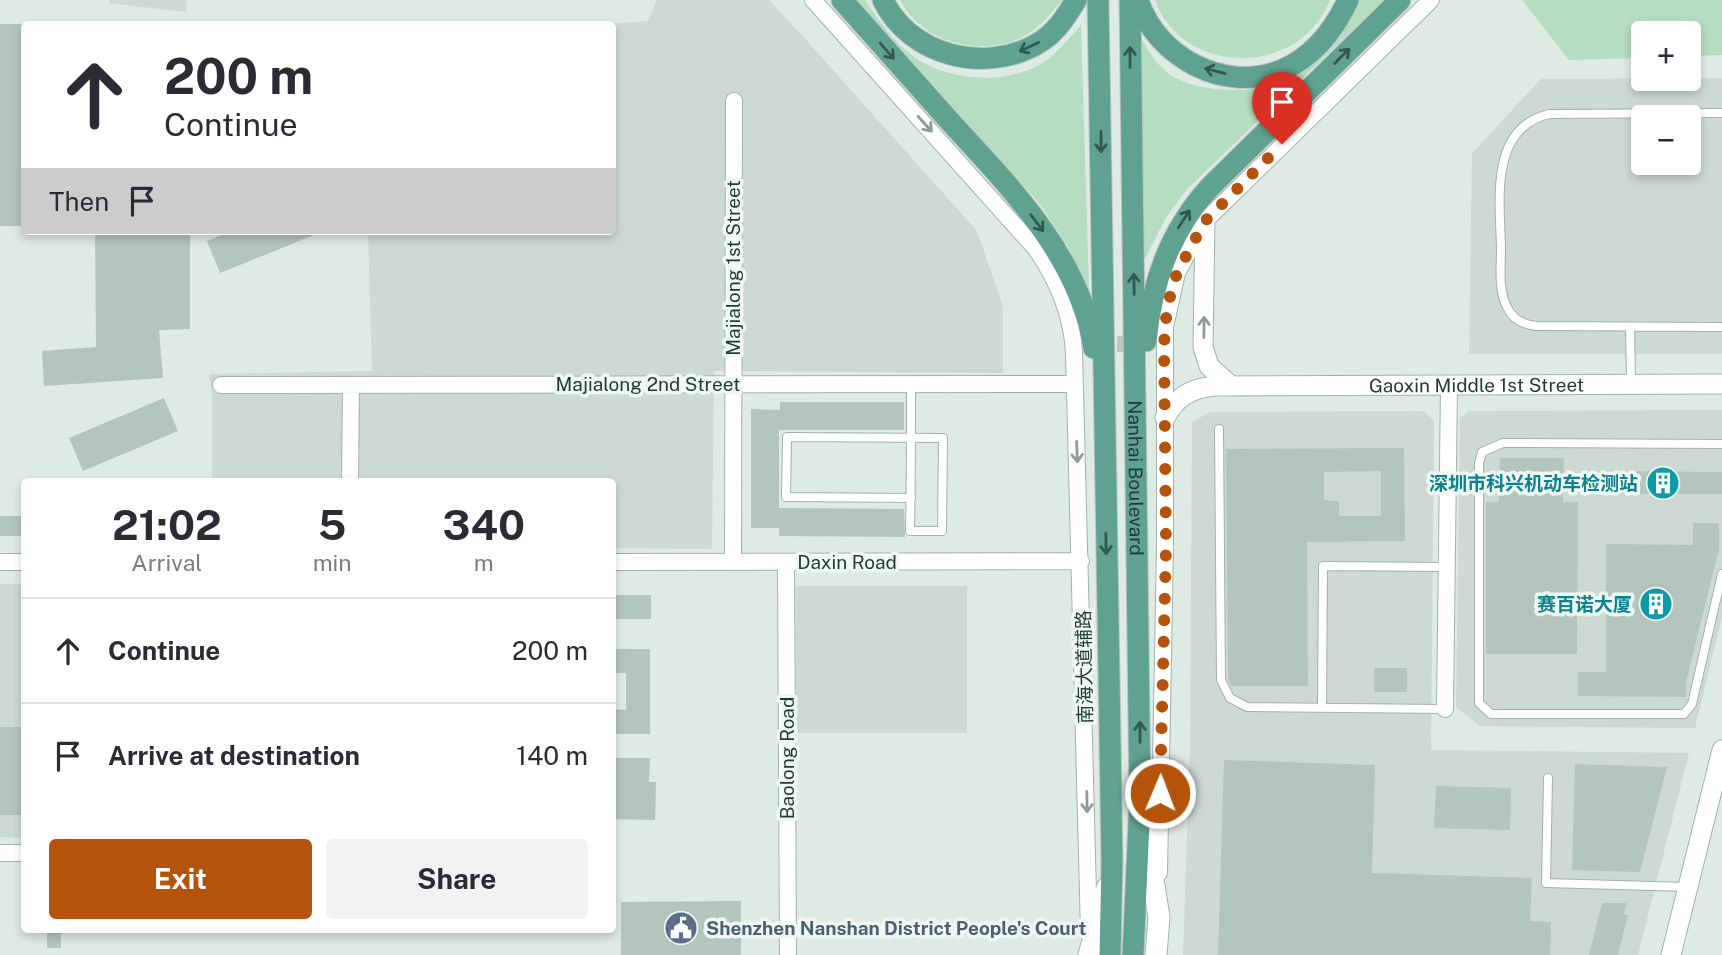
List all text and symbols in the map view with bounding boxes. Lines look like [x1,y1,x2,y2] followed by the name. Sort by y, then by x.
[1631,21,1701,175] map controls
[1631,21,1701,91] button: +
[1019,41,1040,54] one-way arrow
[879,42,895,60] one-way arrow
[1123,45,1137,68] one-way arrow
[164,47,313,105] text: 200 m
[1334,48,1351,65] one-way arrow
[49,49,140,140] icon: ahead
[1204,64,1226,77] one-way arrow
[1252,72,1312,144] pin
[1263,83,1301,121] icon: arrive
[1631,105,1701,175] button: −
[164,106,298,143] text: Continue
[916,115,933,132] one-way arrow
[1094,130,1108,153] one-way arrow
[722,180,744,356] street label: Majialong 1st Street
[123,182,161,220] icon: arrive
[49,186,109,217] text: Then
[1178,210,1192,230] one-way arrow
[1029,213,1044,232] one-way arrow
[1127,273,1141,296] one-way arrow
[1197,316,1210,339] one-way arrow
[556,373,740,395] street label: Majialong 2nd Street
[1369,374,1584,396] street label: Gaoxin Middle 1st Street
[1124,400,1148,556] street label: Nanhai Boulevard
[1071,440,1084,463] one-way arrow
[1644,464,1682,502] building icon: 深圳市科兴机动车检测站
[1429,472,1638,494] place label: 深圳市科兴机动车检测站
[112,500,222,549] text: 21:02
[318,500,346,549] text: 5
[443,500,525,549] text: 340
[1099,532,1113,555] one-way arrow
[131,549,202,576] text: Arrival
[313,549,352,576] text: min
[474,549,494,576] text: m
[797,551,897,573] street label: Daxin Road
[1637,585,1675,623] building icon: 赛百诺大厦
[1537,593,1632,615] place label: 赛百诺大厦
[1072,610,1096,724] street label: 南海大道辅路
[49,632,87,670] icon: ahead
[108,635,220,666] text: Continue
[512,635,588,666] text: 200 m
[776,697,798,819] street label: Baolong Road
[1133,721,1147,744] one-way arrow
[49,737,87,775] icon: arrive
[108,740,360,771] text: Arrive at destination
[516,740,588,771] text: 140 m
[1123,756,1197,830] position arrow
[1080,790,1094,813] one-way arrow
[49,839,312,919] button: Exit
[326,839,588,919] button: Share
[662,909,700,947] public building icon: Shenzhen Nanshan District People's Court
[706,917,1086,939] place label: Shenzhen Nanshan District People's Court

